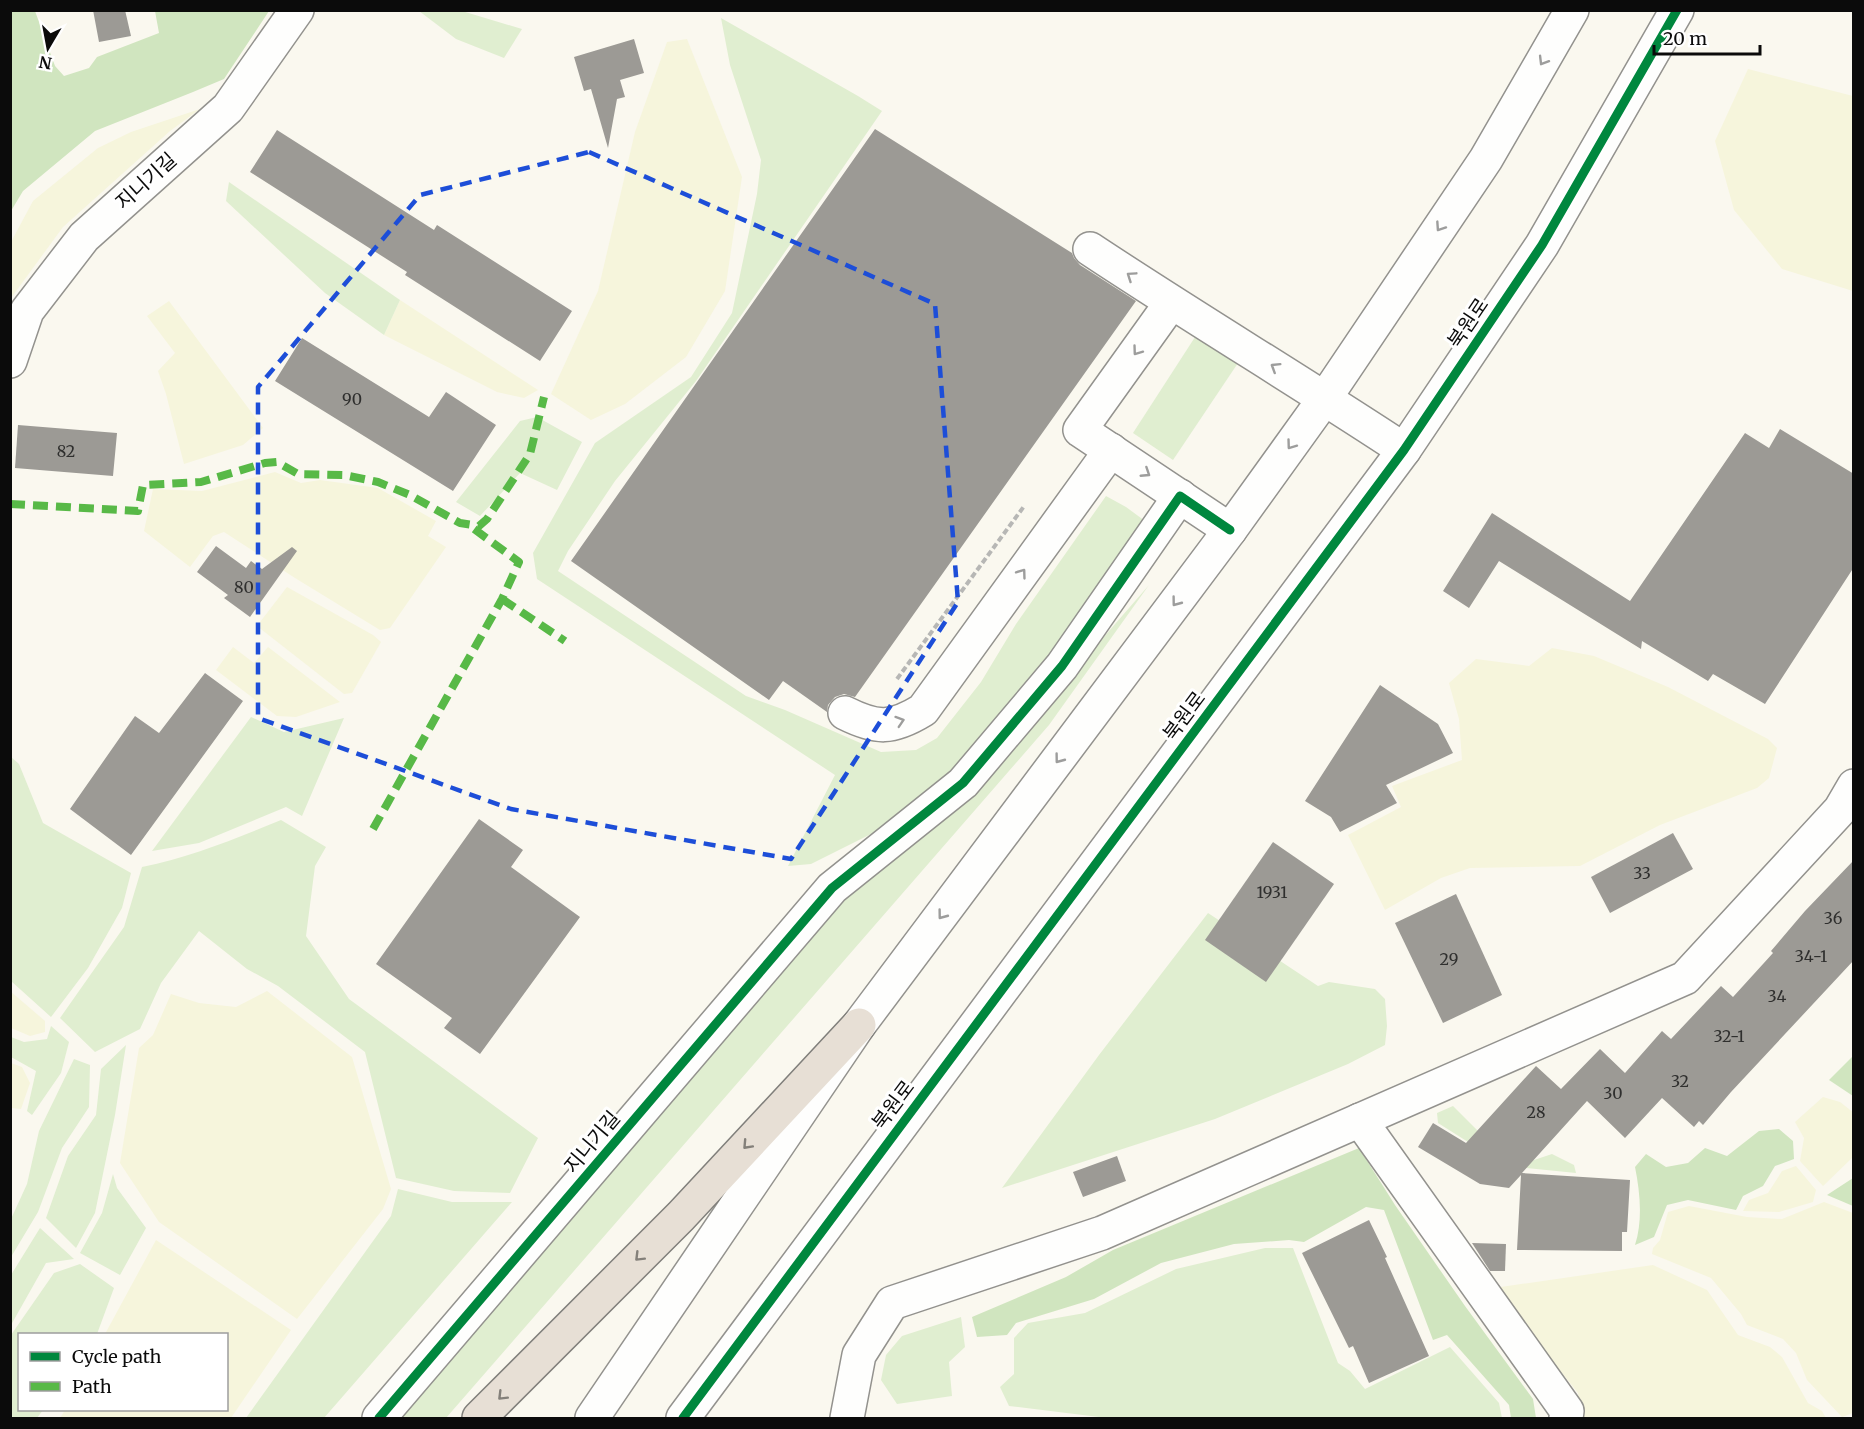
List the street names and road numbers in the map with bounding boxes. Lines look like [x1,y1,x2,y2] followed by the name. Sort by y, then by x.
[110,147,181,215] street label: 지니기길
[1442,293,1493,353] street label: 북원로
[1157,686,1210,745] street label: 북원로
[866,1075,919,1134] street label: 북원로
[558,1105,625,1178] street label: 지니기길

